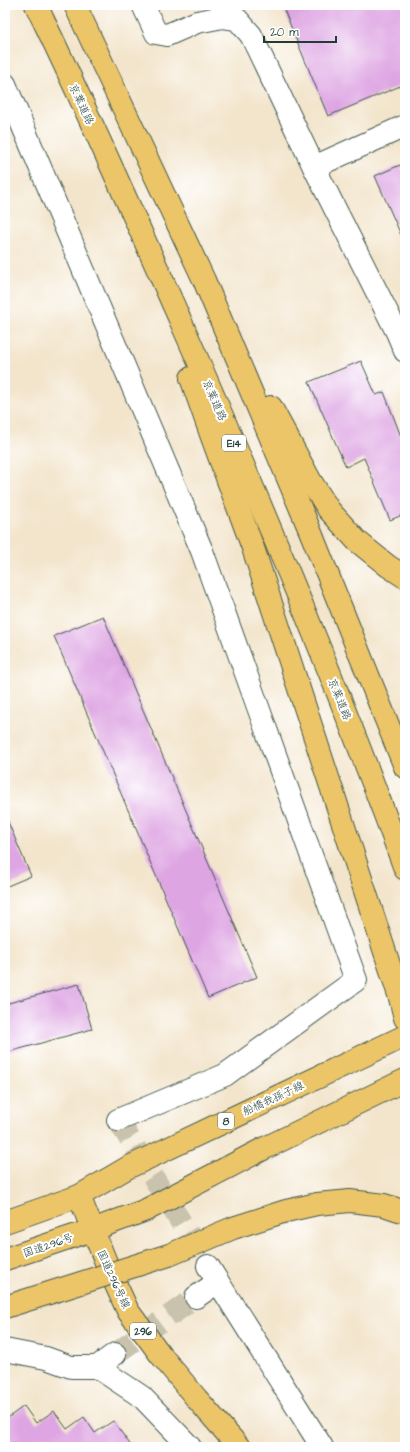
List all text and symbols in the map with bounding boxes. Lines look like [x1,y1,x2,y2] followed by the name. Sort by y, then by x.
[264,18,336,44] scale bar
[270,24,299,41] text: 20 m
[65,81,98,127] street label: 京葉道路
[199,377,230,423] street label: 京葉道路
[222,435,246,451] road number: E14
[324,676,355,722] street label: 京葉道路
[240,1078,306,1119] street label: 船橋我孫子線
[218,1113,234,1129] road number: 8
[21,1230,75,1261] street label: 国道296号
[93,1247,134,1311] street label: 国道296号線
[130,1323,156,1339] road number: 296

